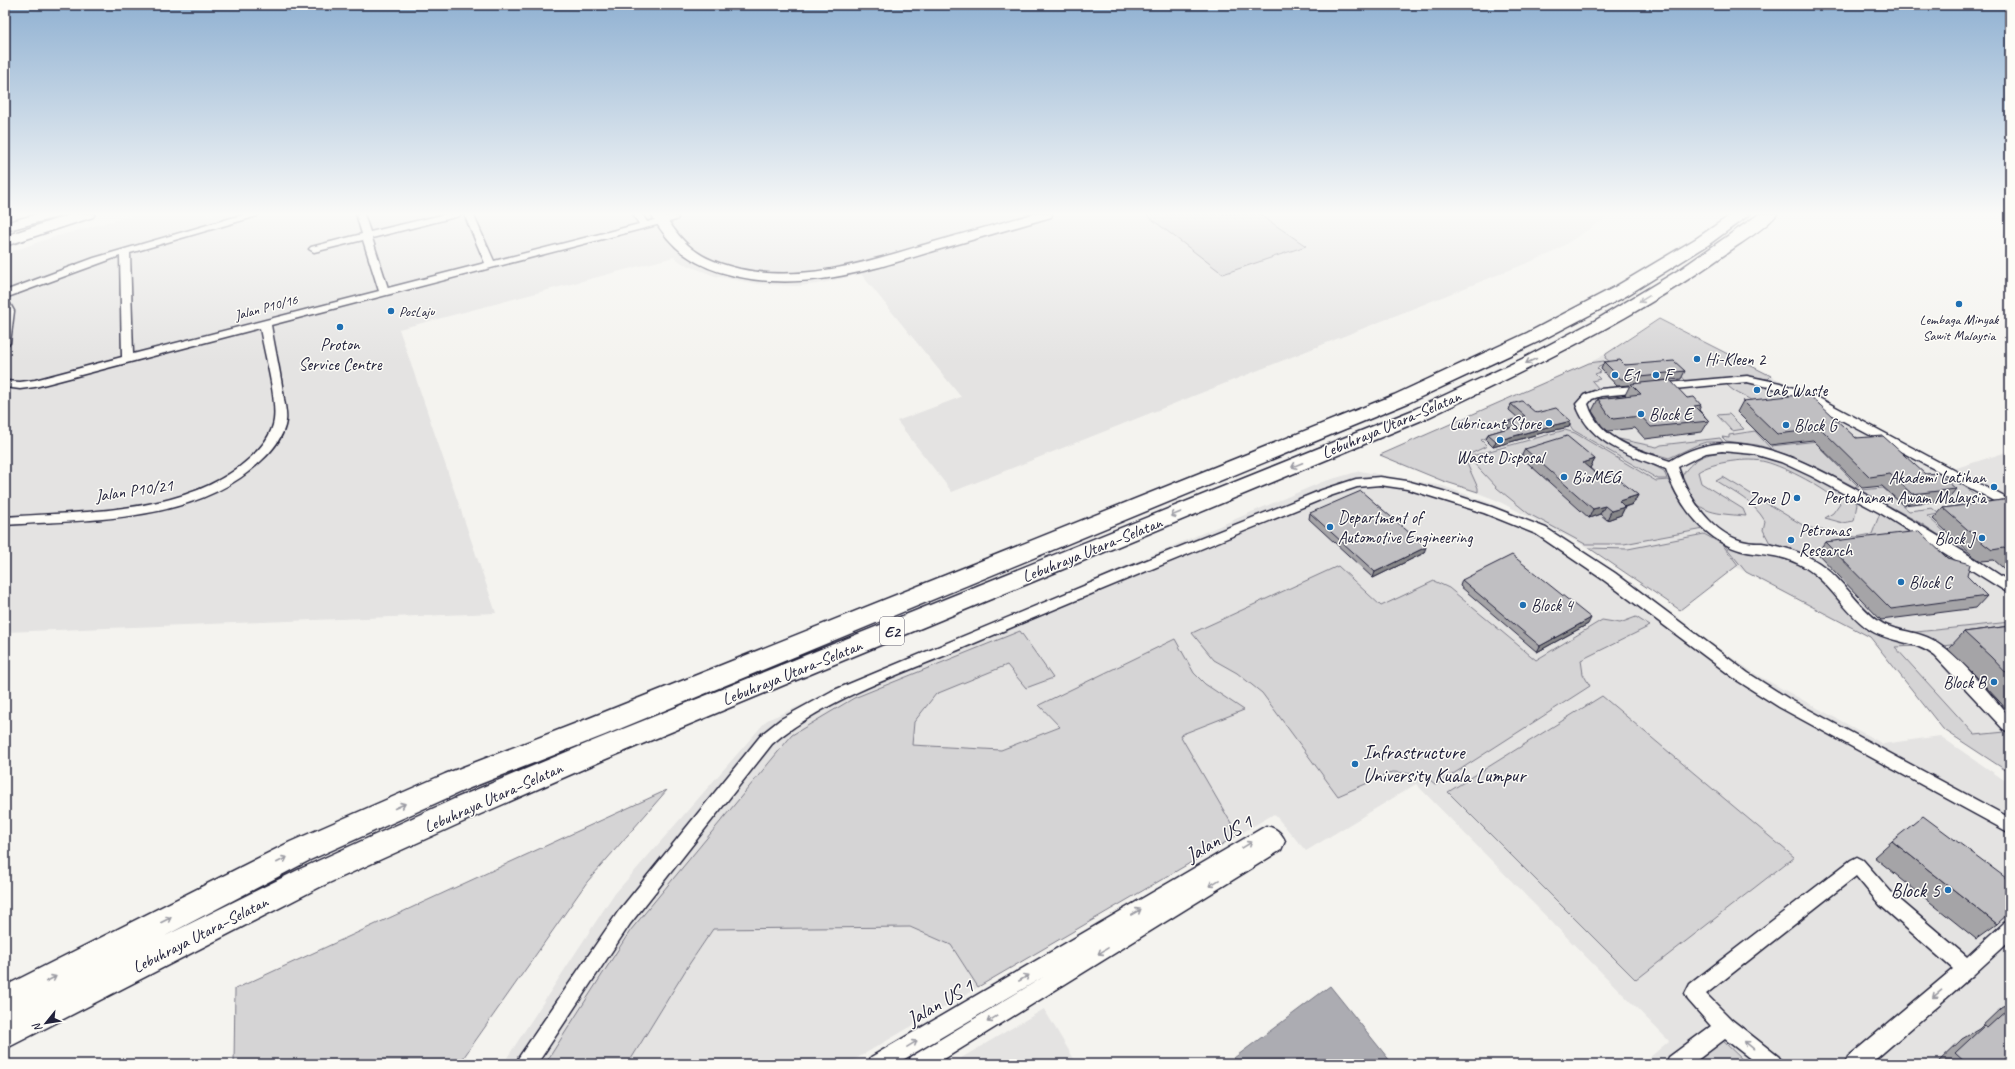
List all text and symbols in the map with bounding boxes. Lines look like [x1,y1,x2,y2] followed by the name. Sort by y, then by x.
[232,291,300,324] street label: Jalan P10/16
[1638,295,1650,303] one-way arrow
[1954,299,1964,309] marker: Lembaga Minyak Sawit Malaysia
[399,303,435,320] place label: PosLaju
[386,306,396,316] marker: PosLaju
[1920,311,1999,344] place label: Lembaga Minyak Sawit Malaysia
[335,322,345,332] marker: Proton Service Centre
[299,334,383,375] place label: Proton Service Centre
[1705,349,1767,370] place label: Hi-Kleen 2
[1692,354,1702,364] marker: Hi-Kleen 2
[1525,358,1537,365] one-way arrow
[1623,365,1641,386] place label: E1
[1664,365,1676,386] place label: F
[1610,370,1620,380] marker: E1
[1651,370,1661,380] marker: F
[1765,380,1829,401] place label: Lab Waste
[1318,385,1465,463] street label: Lebuhraya Utara–Selatan
[1752,385,1762,395] marker: Lab Waste
[1649,404,1694,425] place label: Block E
[1636,409,1646,419] marker: Block E
[1449,413,1542,434] place label: Lubricant Store
[1794,415,1838,436] place label: Block G
[1544,418,1554,428] marker: Lubricant Store
[1781,420,1791,430] marker: Block G
[1495,435,1505,445] marker: Waste Disposal
[1456,447,1547,468] place label: Waste Disposal
[1291,461,1303,469] one-way arrow
[1572,467,1622,488] place label: BioMEG
[1824,467,1988,508] place label: Akademi Latihan Pertahanan Awam Malaysia
[1559,472,1569,482] marker: BioMEG
[93,474,176,506] street label: Jalan P10/21
[1989,482,1999,492] marker: Akademi Latihan Pertahanan Awam Malaysia
[1748,488,1790,509] place label: Zone D
[1792,493,1802,503] marker: Zone D
[1338,507,1473,548] place label: Department of Automotive Engineering
[1019,511,1167,587] street label: Lebuhraya Utara–Selatan
[1171,511,1183,518] one-way arrow
[1799,520,1853,561] place label: Petronas Research
[1325,522,1335,532] marker: Department of Automotive Engineering
[1935,528,1977,549] place label: Block J
[1977,533,1987,543] marker: Block J
[1786,535,1796,545] marker: Petronas Research
[1909,572,1954,593] place label: Block C
[1896,577,1906,587] marker: Block C
[1531,595,1575,616] place label: Block 4
[1518,600,1528,610] marker: Block 4
[880,617,904,645] road number: E2
[719,634,867,710] street label: Lebuhraya Utara–Selatan
[1943,672,1987,693] place label: Block B
[1989,677,1999,687] marker: Block B
[1363,740,1527,788] place label: Infrastructure University Kuala Lumpur
[421,757,567,837] street label: Lebuhraya Utara–Selatan
[1350,759,1360,769] marker: Infrastructure University Kuala Lumpur
[394,802,406,810] one-way arrow
[1180,809,1258,868] street label: Jalan US 1
[1241,840,1253,848] one-way arrow
[276,856,288,863] one-way arrow
[1891,878,1941,903] place label: Block 5
[1208,879,1220,887] one-way arrow
[1943,885,1953,895] marker: Block 5
[129,891,273,978] street label: Lebuhraya Utara–Selatan
[1130,908,1142,916] one-way arrow
[160,915,172,923] one-way arrow
[1097,947,1109,955] one-way arrow
[901,973,979,1032] street label: Jalan US 1
[1018,974,1030,982] one-way arrow
[44,975,56,982] one-way arrow
[1932,989,1942,998] one-way arrow
[26,1003,66,1043] north arrow
[986,1015,998,1023] one-way arrow
[28,1020,45,1034] text: N
[906,1040,918,1048] one-way arrow
[1743,1041,1754,1050] one-way arrow

